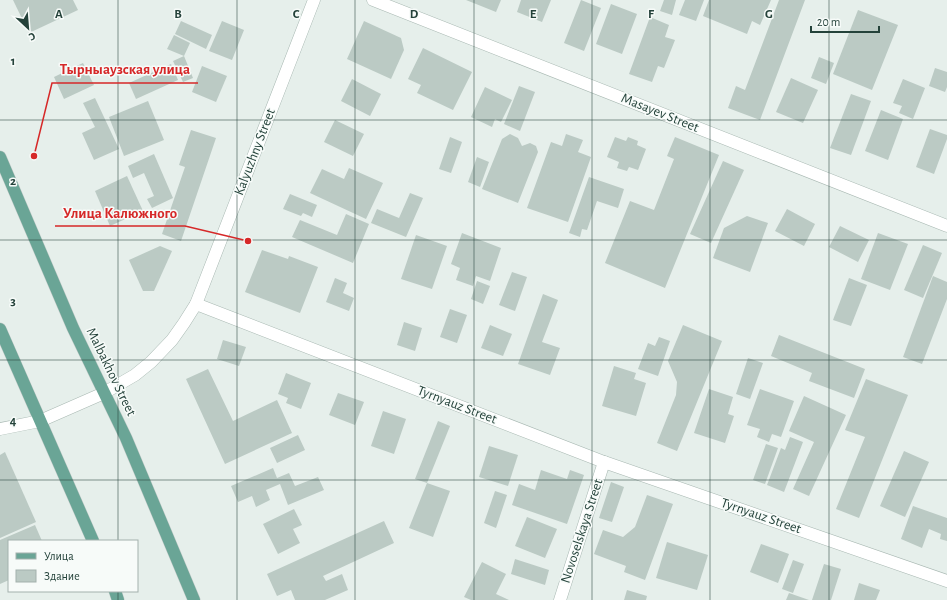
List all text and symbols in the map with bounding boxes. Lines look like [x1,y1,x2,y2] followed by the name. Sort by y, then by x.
[8,8,48,48] north arrow
[55,8,63,21] text: A
[174,8,182,21] text: B
[293,8,300,21] text: C
[410,8,419,21] text: D
[530,8,537,21] text: E
[648,8,655,21] text: F
[765,8,773,21] text: G
[811,8,879,34] scale bar
[817,16,840,28] text: 20 m
[27,30,37,43] text: С
[11,55,15,68] text: 1
[52,56,198,83] callout: Тырныаузская улица
[60,62,190,77] text: Тырныаузская улица
[619,91,701,135] street label: Masayev Street
[232,106,278,197] street label: Kalyuzhny Street
[10,175,16,188] text: 2
[55,199,185,226] callout: Улица Калюжного
[63,206,177,221] text: Улица Калюжного
[10,295,16,308] text: 3
[84,326,139,419] street label: Malbakhov Street
[415,383,499,427] street label: Tyrnyauz Street
[10,415,17,428] text: 4
[559,477,606,585] street label: Novoselskaya Street
[719,496,803,536] street label: Tyrnyauz Street
[8,540,138,592] legend
[44,550,74,562] text: Улица
[44,570,80,582] text: Здание

